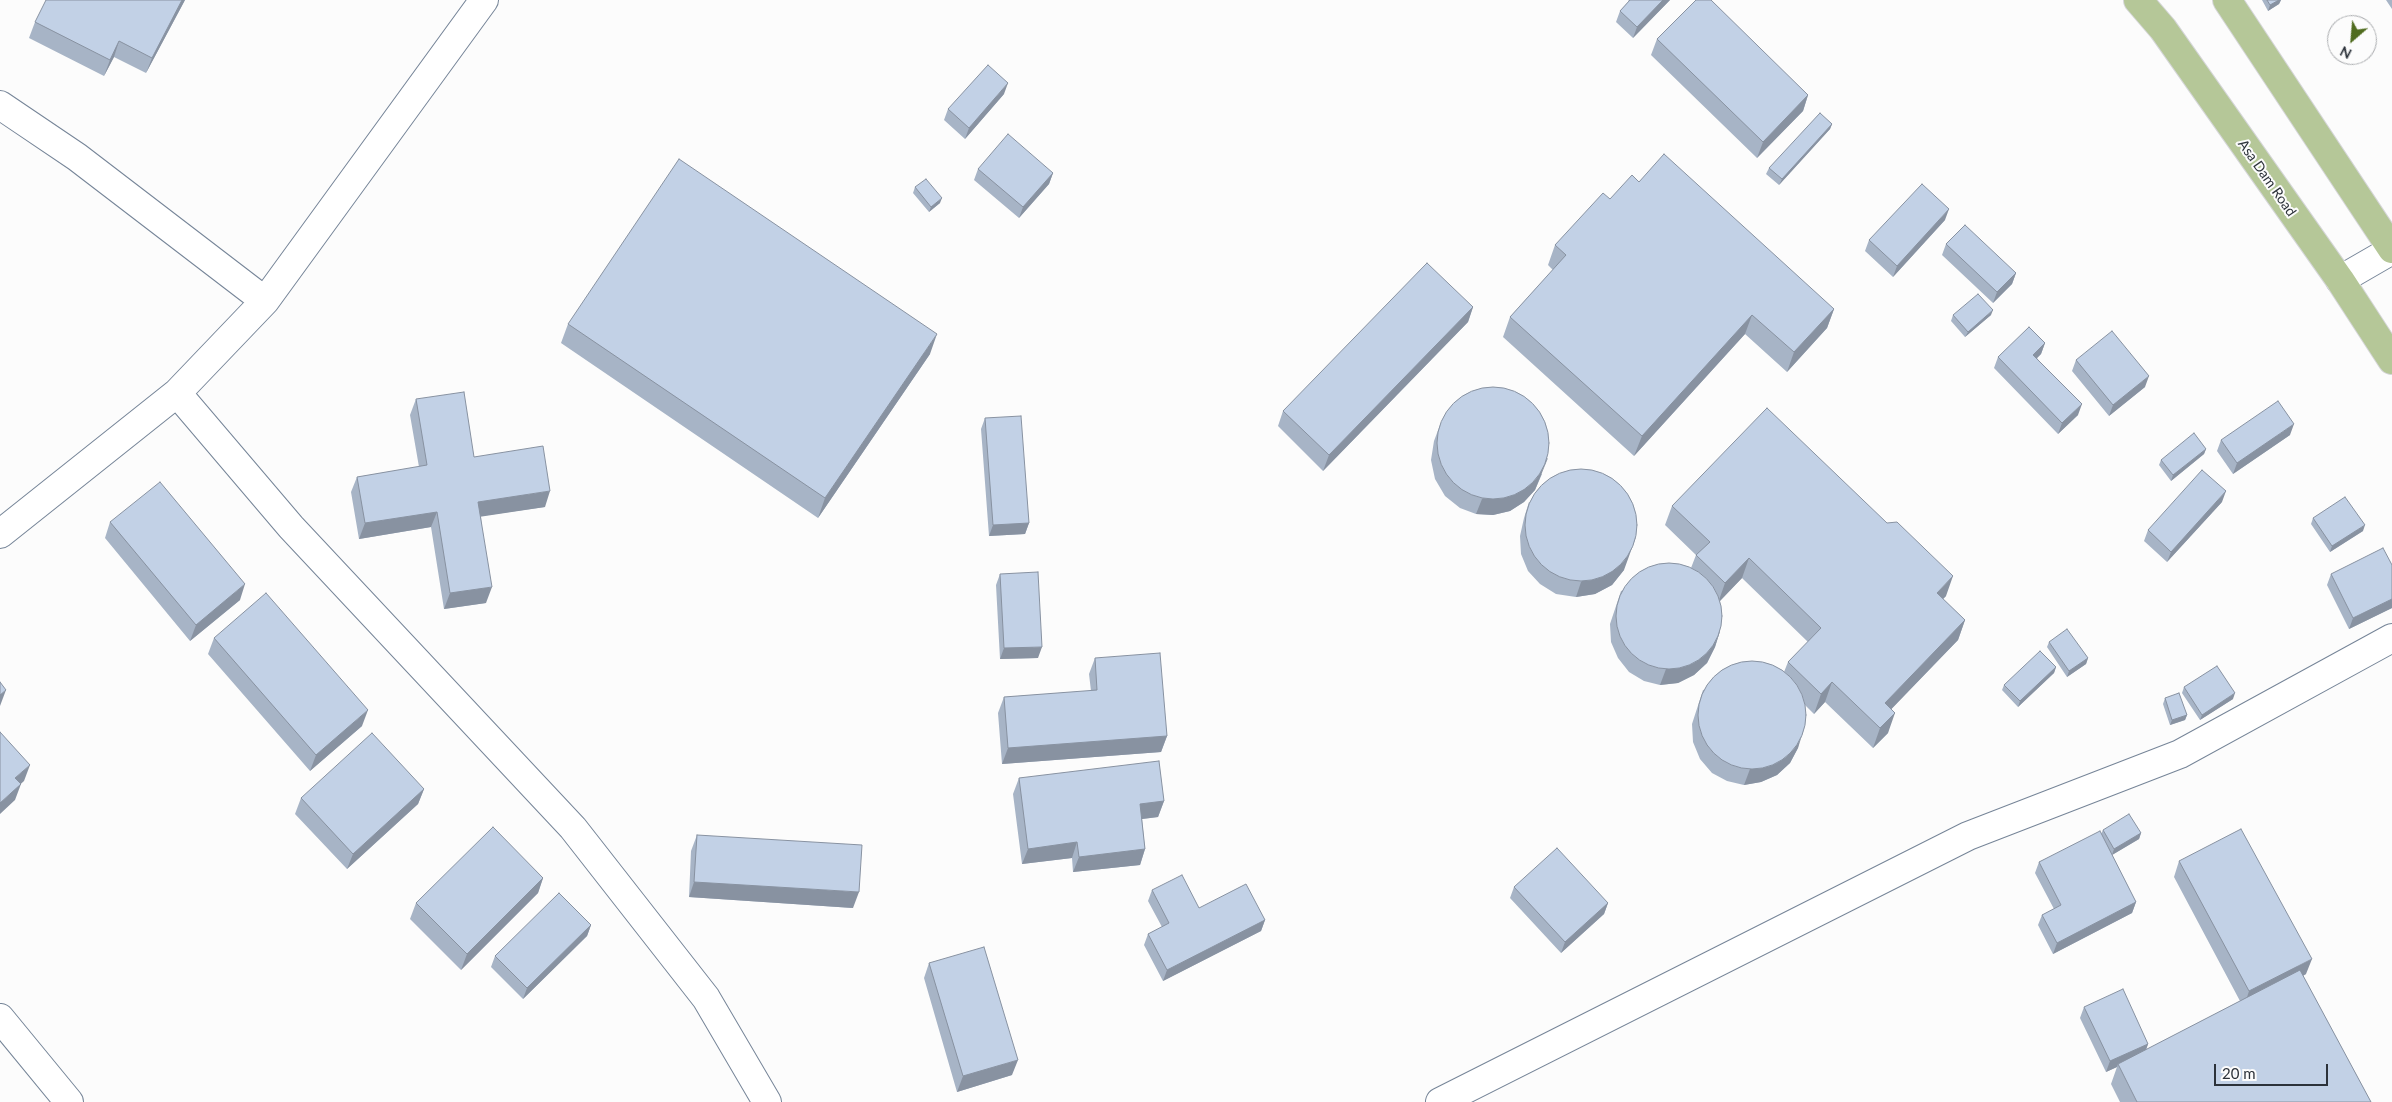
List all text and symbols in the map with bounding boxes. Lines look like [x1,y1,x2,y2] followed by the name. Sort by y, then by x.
[2327,15,2377,65] north arrow
[2337,43,2354,63] text: N
[2234,136,2300,220] street label: Asa Dam Road
[2217,1054,2331,1086] scale bar
[2222,1064,2256,1082] text: 20 m

